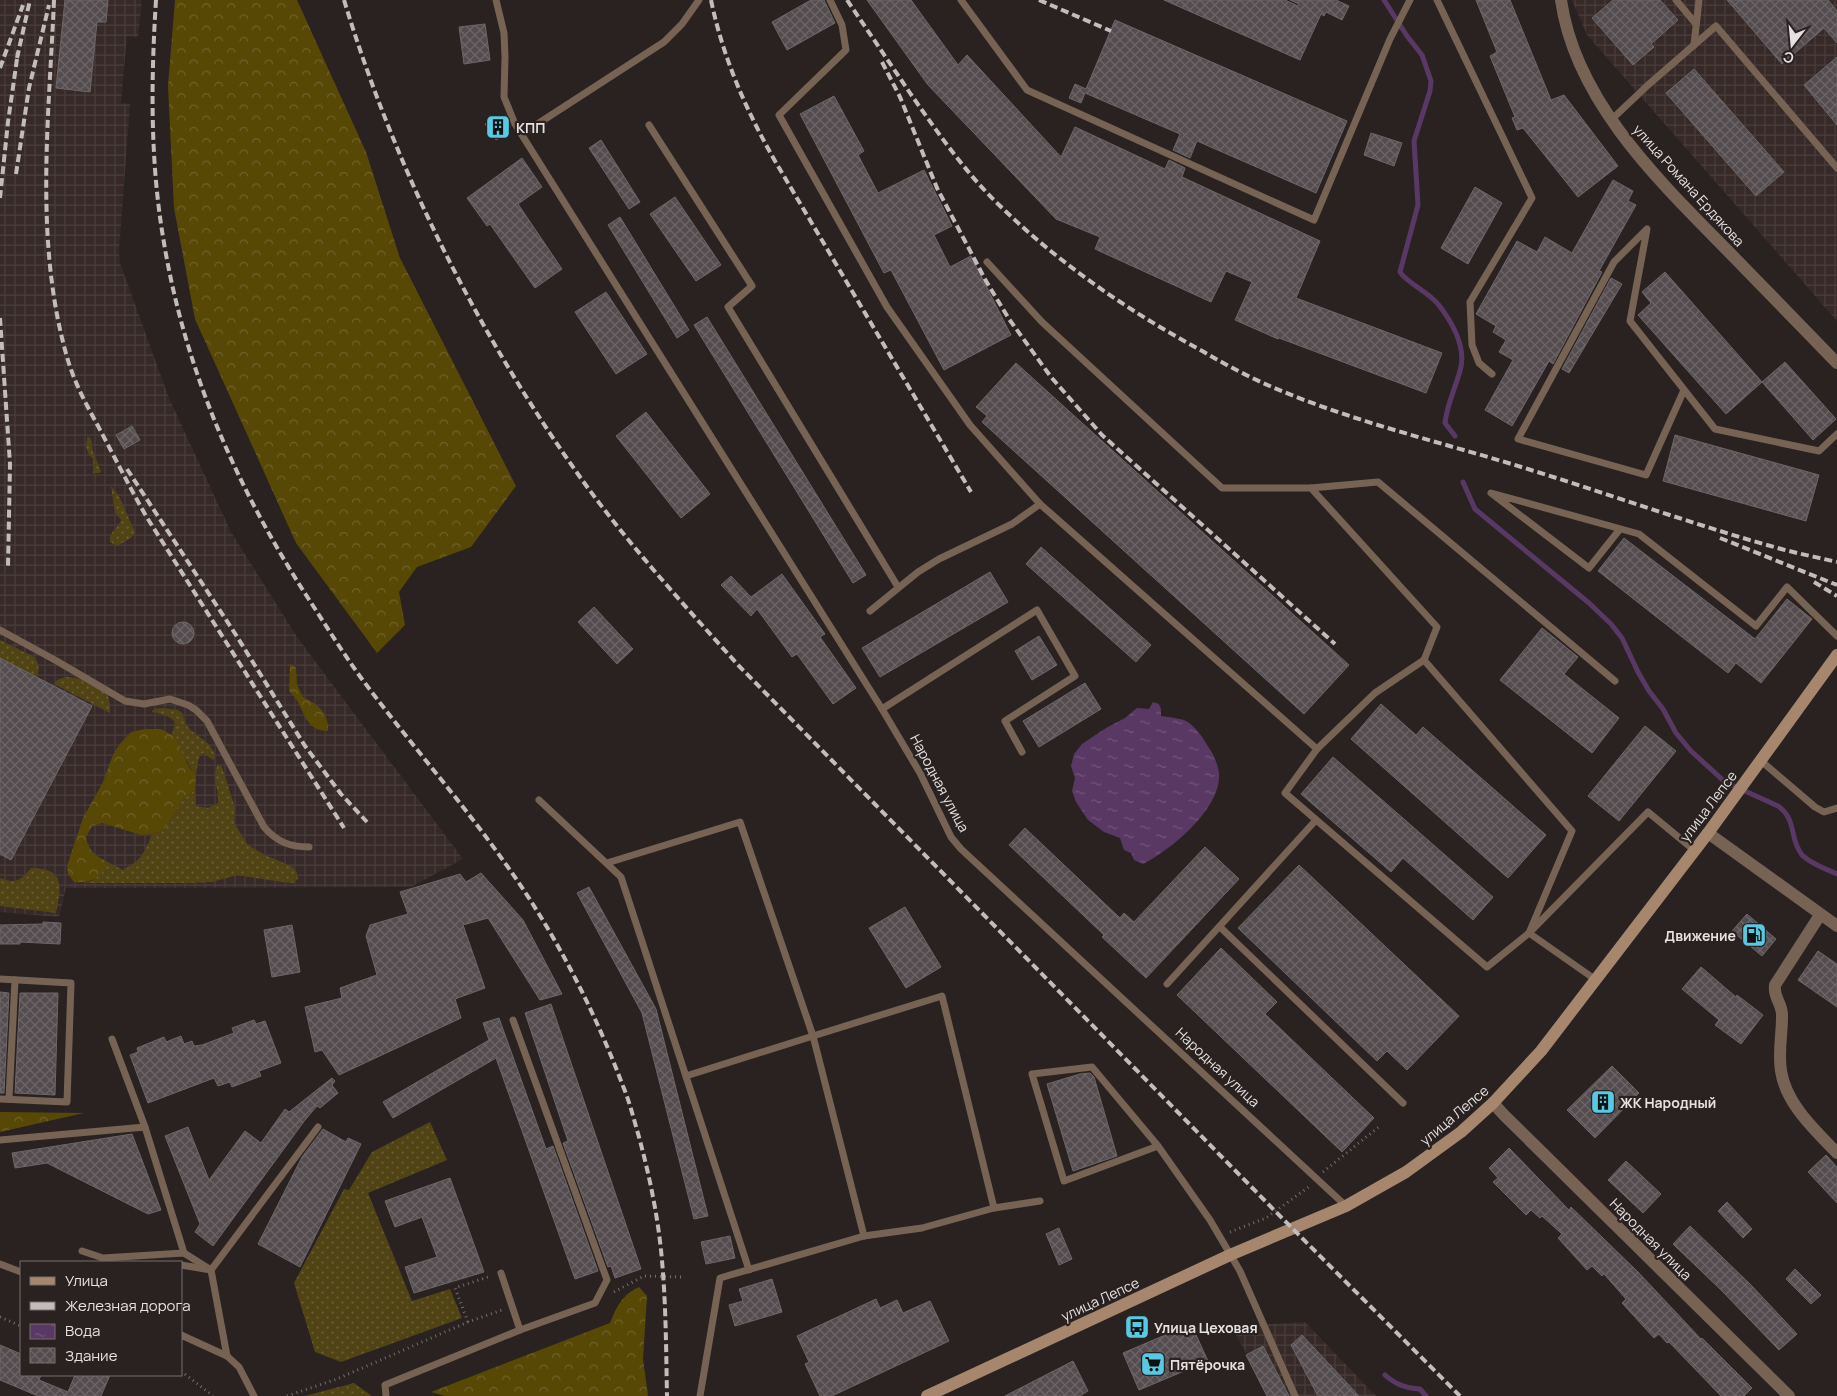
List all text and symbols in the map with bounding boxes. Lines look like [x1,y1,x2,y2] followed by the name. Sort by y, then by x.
[1767,20,1817,70] north arrow
[1781,47,1796,69] text: С
[485,114,511,140] building icon: КПП
[516,118,545,137] place label: КПП
[1629,120,1749,250] street label: улица Романа Ердякова
[906,731,974,835] street label: Народная улица
[1675,767,1741,845] street label: улица Лепсе
[1741,922,1767,948] fuel station icon: Движение
[1665,926,1736,945] place label: Движение
[1172,1023,1264,1111] street label: Народная улица
[1416,1081,1492,1149] street label: улица Лепсе
[1590,1089,1616,1115] building icon: ЖК Народный
[1620,1093,1716,1112] place label: ЖК Народный
[1606,1194,1696,1284] street label: Народная улица
[20,1261,182,1376] legend
[65,1270,108,1291] text: Улица
[1058,1273,1142,1325] street label: улица Лепсе
[65,1295,190,1316] text: Железная дорога
[1124,1314,1150,1340] bus stop icon: Улица Цеховая
[1154,1318,1258,1337] place label: Улица Цеховая
[65,1320,100,1341] text: Вода
[65,1345,118,1366] text: Здание
[1140,1351,1166,1377] supermarket icon: Пятёрочка
[1170,1355,1245,1374] place label: Пятёрочка

